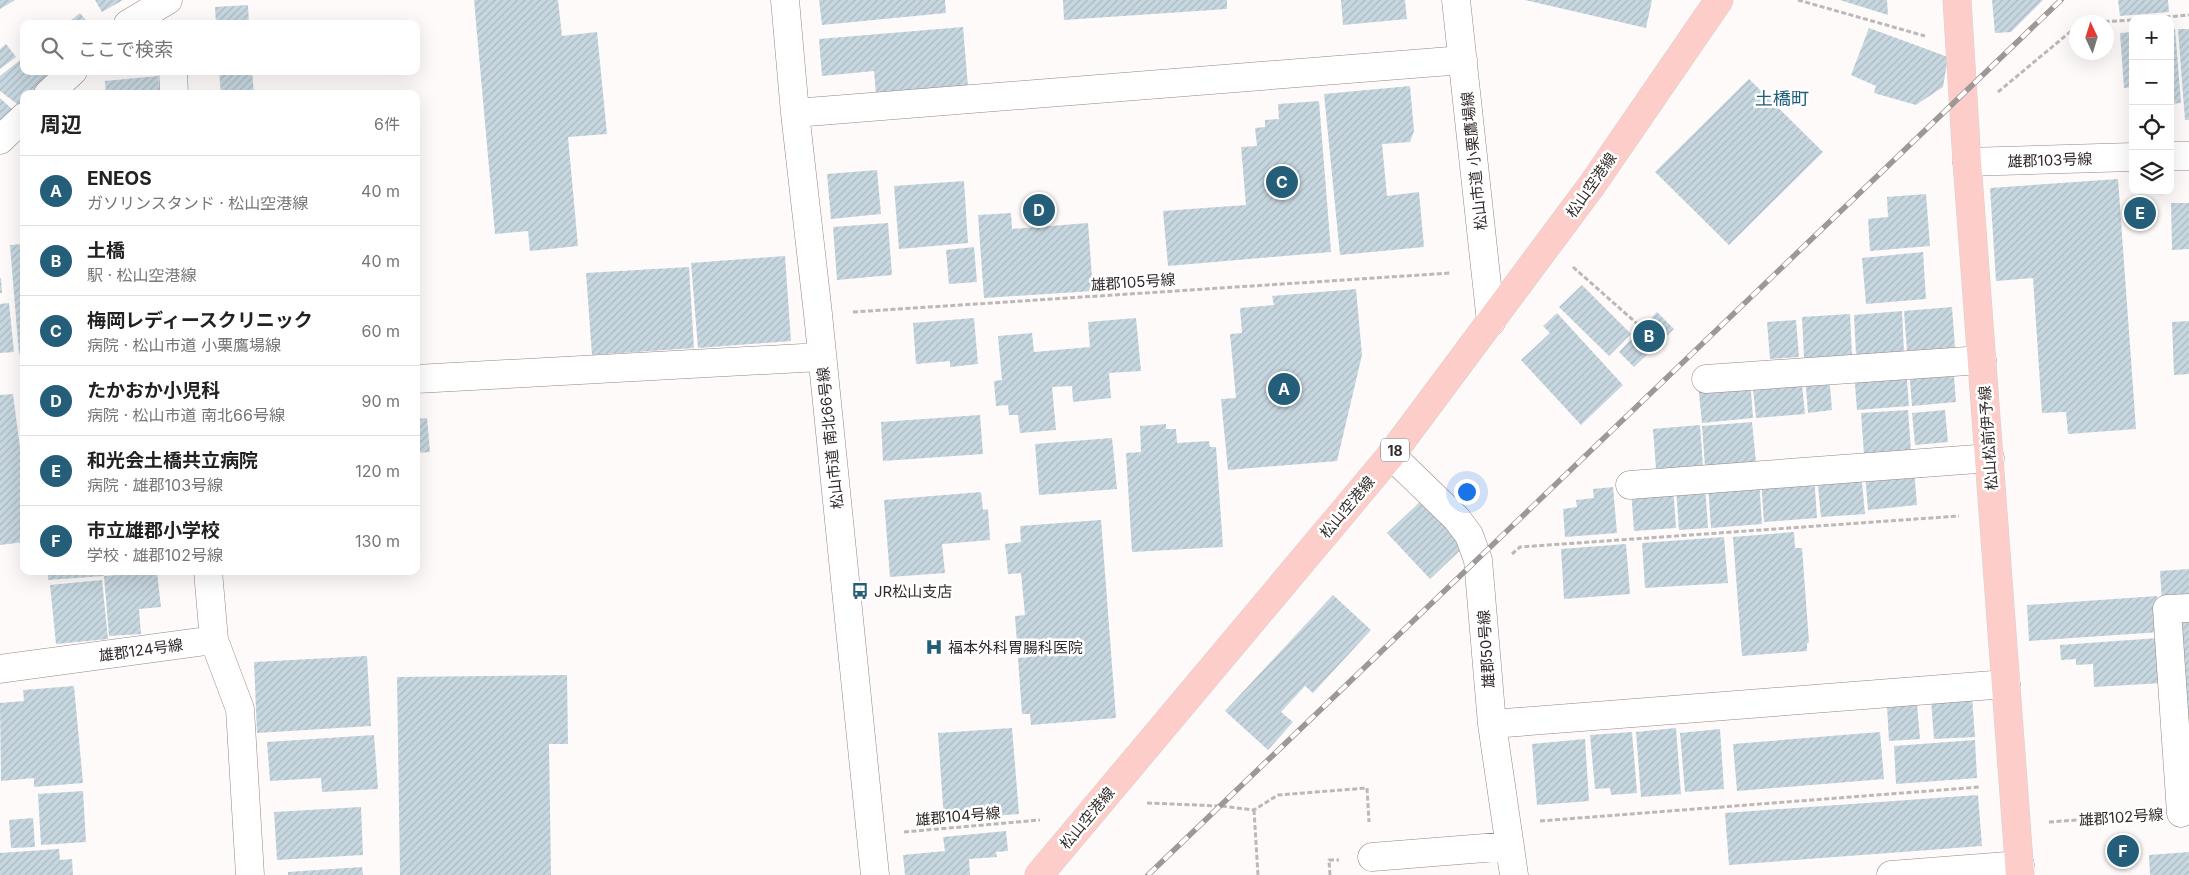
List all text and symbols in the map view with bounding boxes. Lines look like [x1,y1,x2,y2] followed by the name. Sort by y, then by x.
[2069,15,2114,60] north arrow
[2129,15,2174,195] map controls
[2129,15,2174,60] button: +
[20,20,420,75] search box
[38,34,66,62] icon: search
[78,38,173,61] text: ここで検索
[2129,60,2174,105] button: −
[1755,88,1809,109] district label: 土橋町
[1457,91,1491,231] street label: 松山市道 小栗鷹場線
[2129,105,2174,150] button: locate
[40,112,82,137] text: 周辺
[374,114,400,134] text: 6件
[1562,149,1620,221] street label: 松山空港線
[2007,149,2093,171] street label: 雄郡103号線
[2129,150,2174,195] button: layers
[1266,163,1298,201] pin: C
[87,167,152,190] text: ENEOS
[50,181,62,201] text: A
[361,181,400,201] text: 40 m
[1023,191,1055,229] pin: D
[87,193,308,213] text: ガソリンスタンド · 松山空港線
[2124,194,2156,232] pin: E
[87,239,125,262] text: 土橋
[51,251,61,271] text: B
[361,251,400,271] text: 40 m
[87,265,197,285] text: 駅 · 松山空港線
[1090,270,1176,294] street label: 雄郡105号線
[87,309,313,332] text: 梅岡レディースクリニック
[1633,317,1665,355] pin: B
[50,321,62,341] text: C
[361,321,400,341] text: 60 m
[87,335,281,355] text: 病院 · 松山市道 小栗鷹場線
[813,366,847,510] street label: 松山市道 南北66号線
[1268,370,1300,408] pin: A
[87,379,220,402] text: たかおか小児科
[1975,385,2001,491] street label: 松山松前伊予線
[50,391,62,411] text: D
[361,391,400,411] text: 90 m
[87,405,285,425] text: 病院 · 松山市道 南北66号線
[1381,438,1409,462] road number: 18
[87,449,258,472] text: 和光会土橋共立病院
[51,461,61,481] text: E
[355,461,400,481] text: 120 m
[1316,472,1378,542] street label: 松山空港線
[87,475,223,495] text: 病院 · 雄郡103号線
[1454,479,1480,505] your location
[87,519,220,542] text: 市立雄郡小学校
[51,531,61,551] text: F
[355,531,400,551] text: 130 m
[87,545,223,565] text: 学校 · 雄郡102号線
[850,581,870,601] bus stop icon: JR松山支店
[874,582,952,601] place label: JR松山支店
[1474,609,1498,689] street label: 雄郡50号線
[98,635,184,665] street label: 雄郡124号線
[924,637,944,657] hospital icon: 福本外科胃腸科医院
[948,638,1083,657] place label: 福本外科胃腸科医院
[1056,783,1118,853] street label: 松山空港線
[915,803,1001,829] street label: 雄郡104号線
[2078,805,2164,829] street label: 雄郡102号線
[2107,832,2139,870] pin: F

